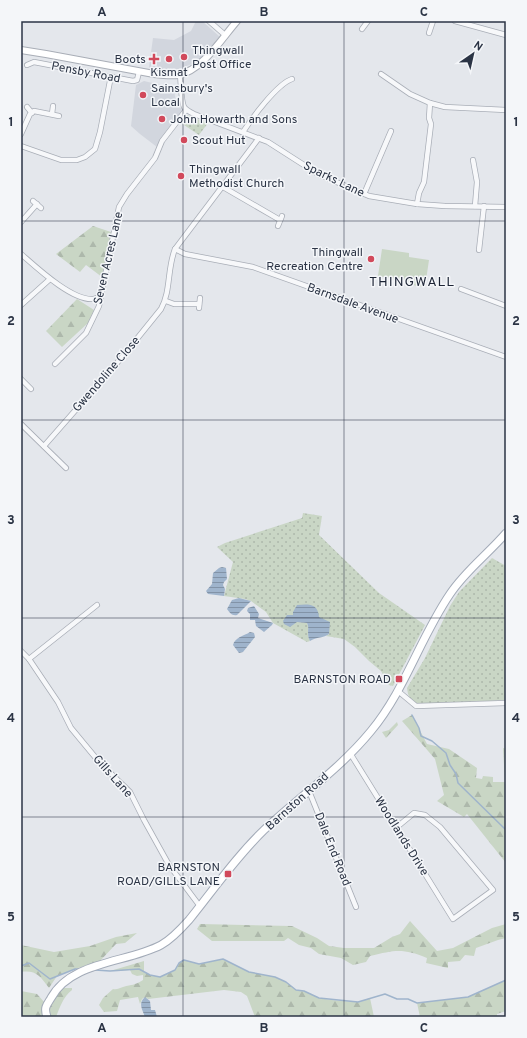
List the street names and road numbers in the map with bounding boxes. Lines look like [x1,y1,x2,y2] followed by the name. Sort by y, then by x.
[50,58,122,88] street label: Pensby Road
[300,158,367,202] street label: Sparks Lane
[91,210,127,306] street label: Seven Acres Lane
[305,280,401,328] street label: Barnsdale Avenue
[69,333,144,416] street label: Gwendoline Close
[89,752,136,802] street label: Gills Lane
[263,769,333,834] street label: Barnston Road
[370,794,432,879] street label: Woodlands Drive
[310,810,354,889] street label: Dale End Road

